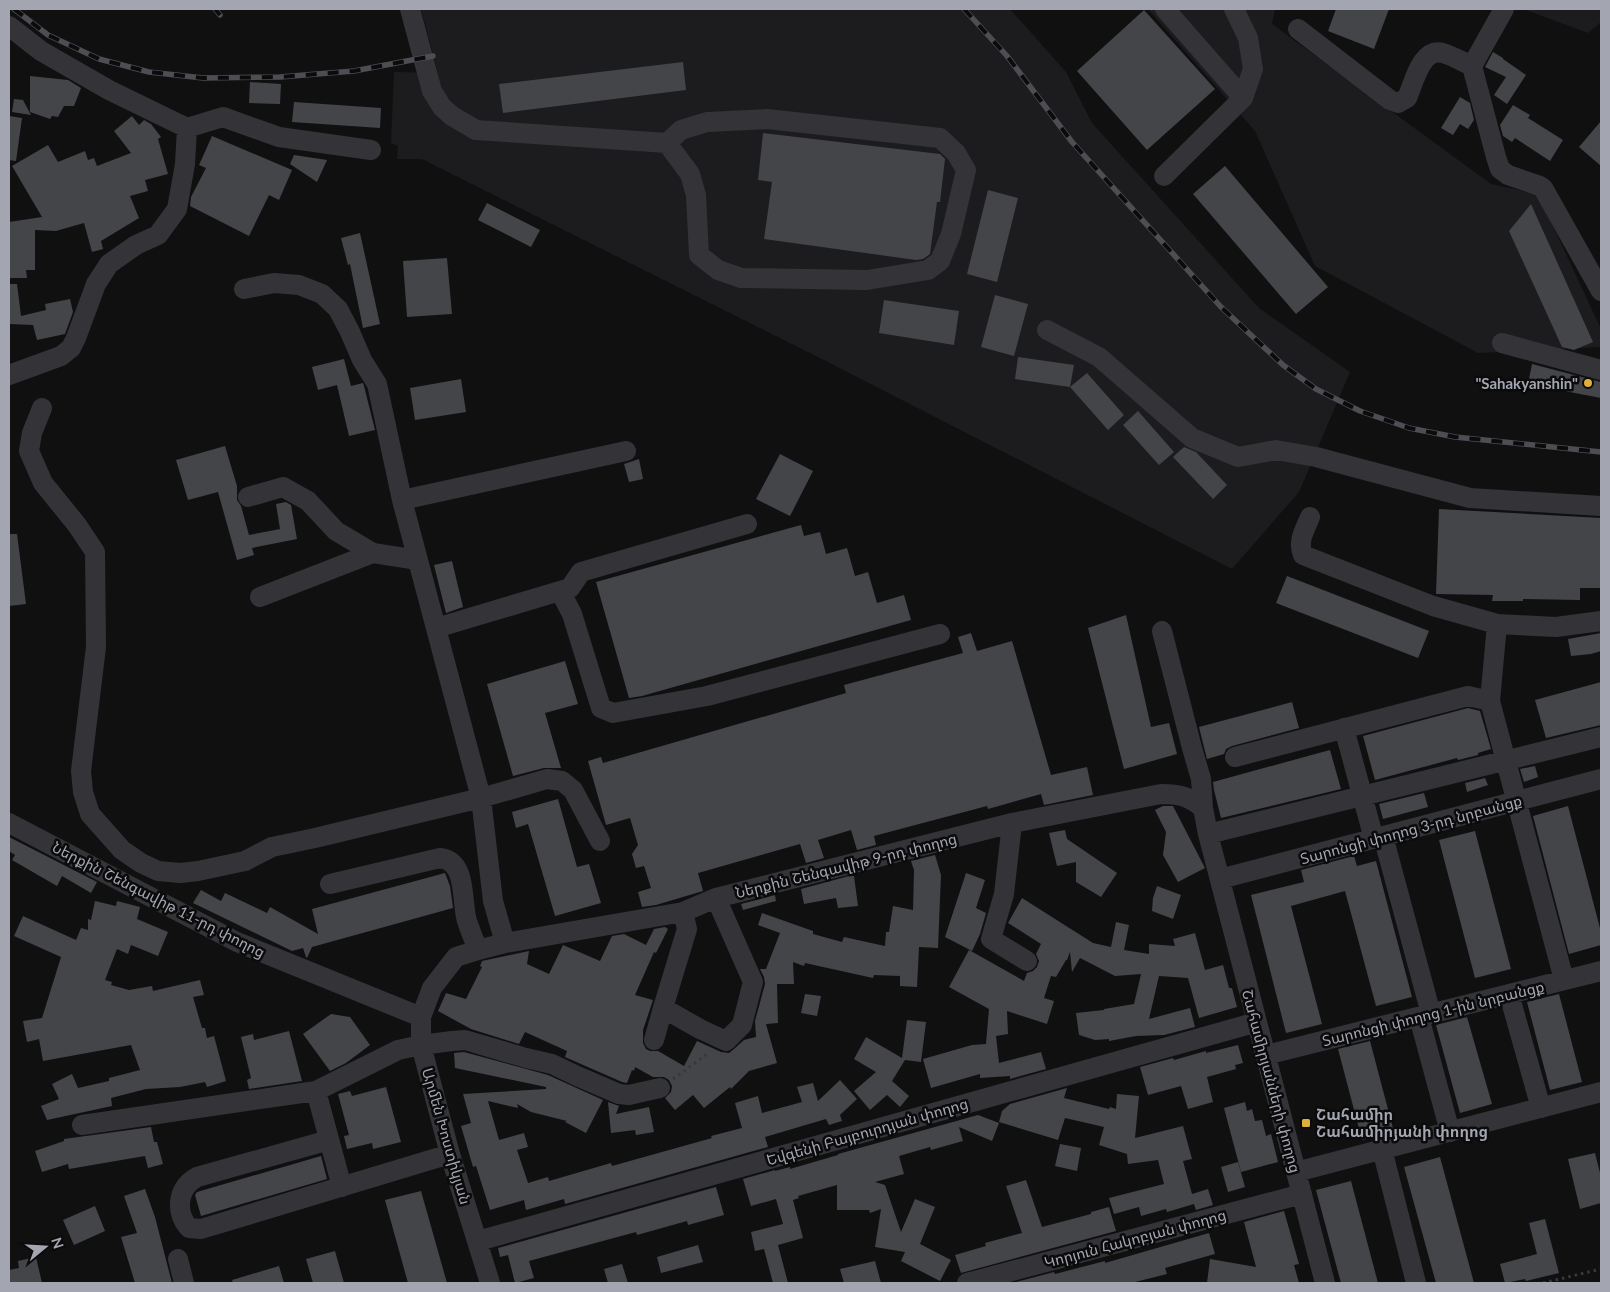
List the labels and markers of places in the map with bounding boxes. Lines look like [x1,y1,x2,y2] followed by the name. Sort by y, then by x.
[1475,374,1578,392] place label: "Sahakyanshin"
[1582,377,1594,389] marker: "Sahakyanshin"
[1316,1105,1488,1141] place label: Շահամիր Շահամիրյանի փողոց
[1300,1117,1312,1129] marker: Շահամիր Շահամիրյանի փողոց

